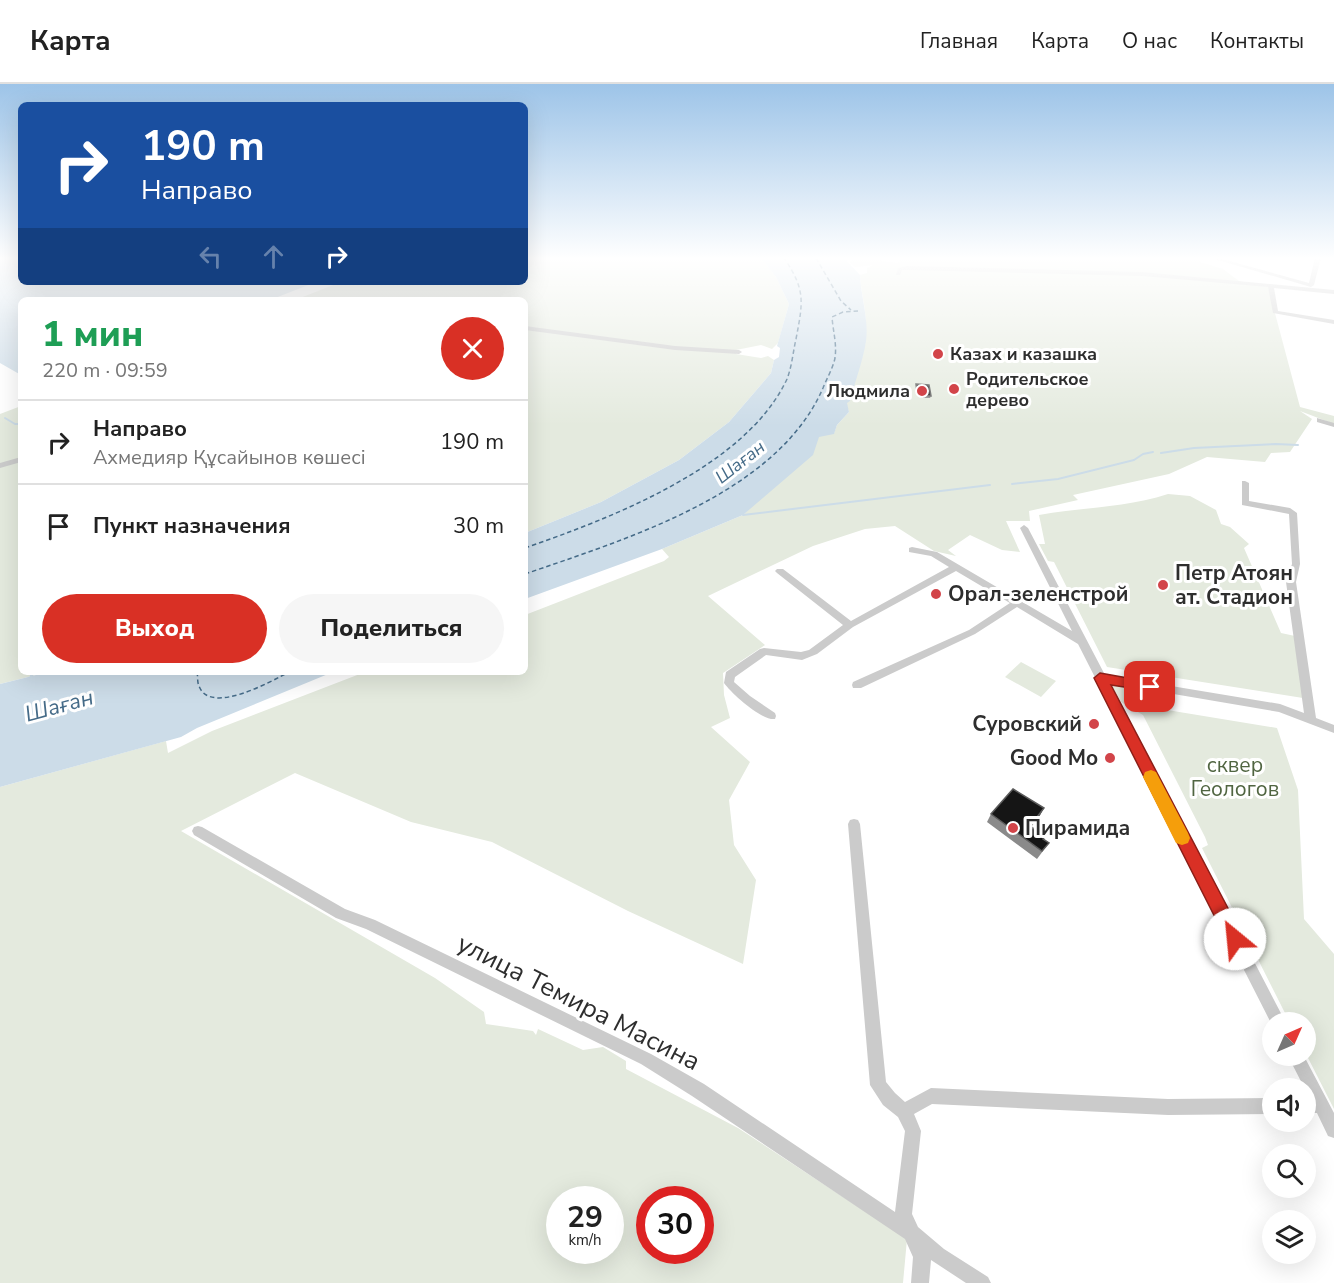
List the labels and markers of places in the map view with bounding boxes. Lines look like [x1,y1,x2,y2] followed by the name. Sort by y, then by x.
[950,342,1097,366] place label: Казах и казашка
[931,347,945,361] marker: Казах и казашка
[966,367,1089,412] place label: Родительское дерево
[827,379,910,403] place label: Людмила
[947,382,961,396] marker: Родительское дерево
[915,384,929,398] marker: Людмила
[1175,559,1293,611] place label: Петр Атоян ат. Стадион
[1156,578,1170,592] marker: Петр Атоян ат. Стадион
[948,580,1128,608] place label: Орал-зеленстрой
[929,587,943,601] marker: Орал-зеленстрой
[1124,661,1175,712] pin
[972,710,1082,738] place label: Суровский
[1087,717,1101,731] marker: Суровский
[1010,744,1098,772] place label: Good Mo
[1103,751,1117,765] marker: Good Mo
[1025,814,1130,842] place label: Пирамида
[1006,821,1020,835] marker: Пирамида

